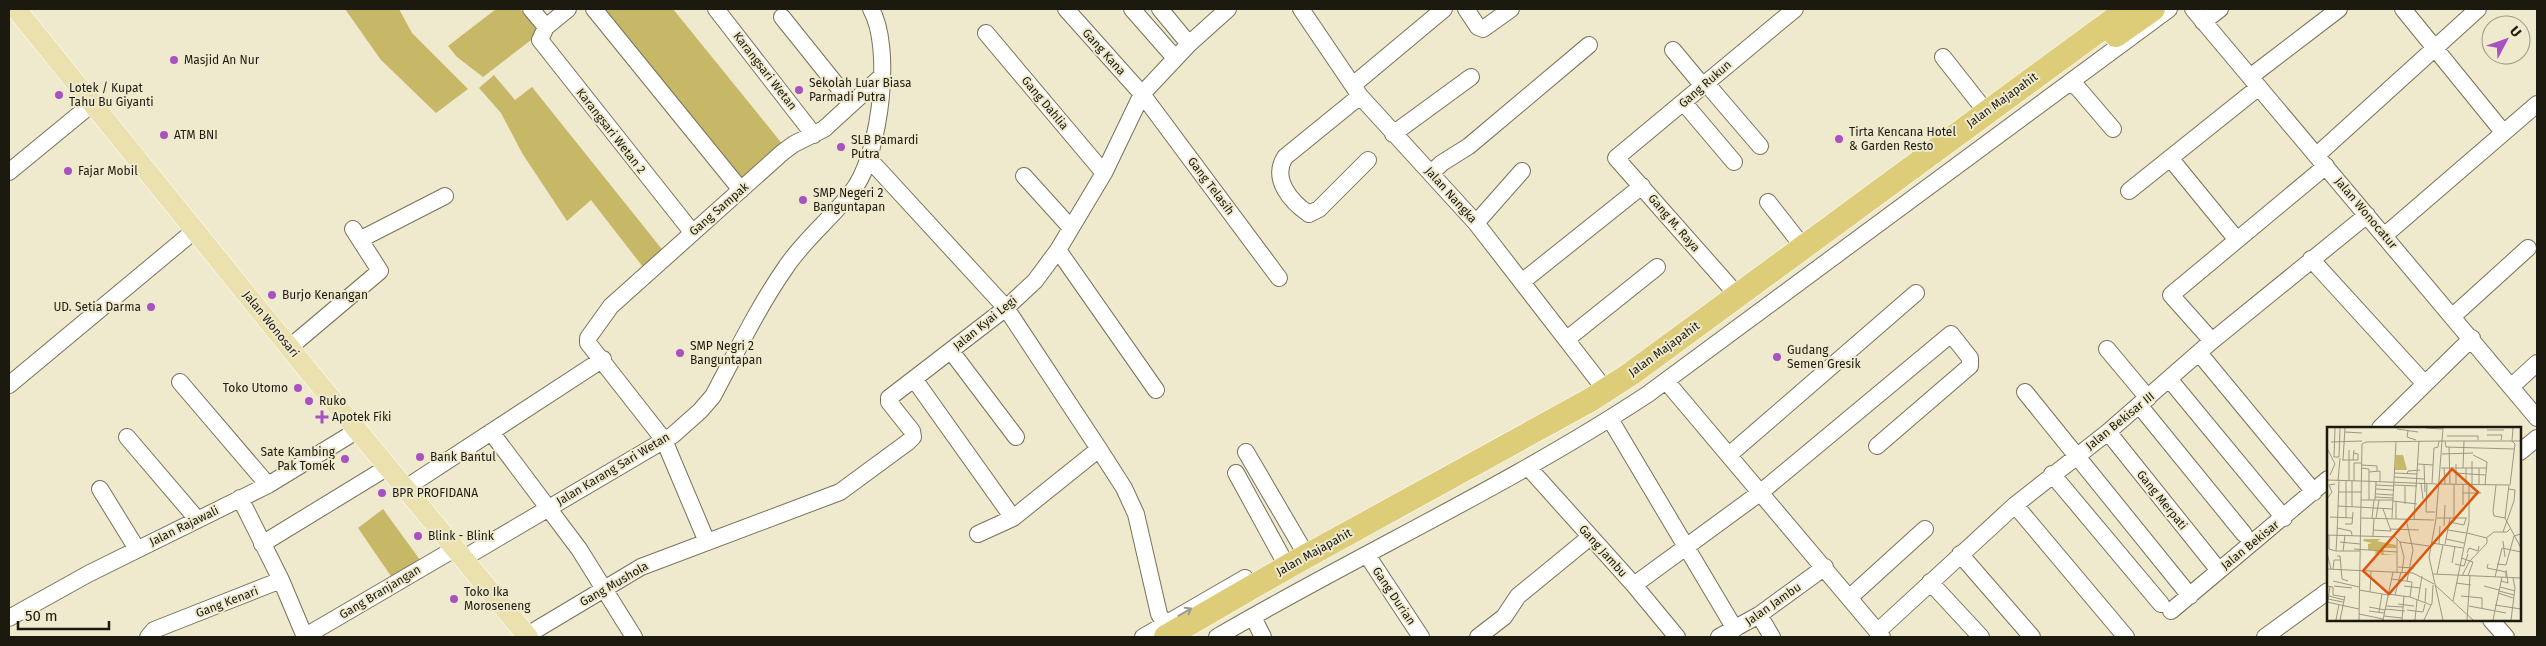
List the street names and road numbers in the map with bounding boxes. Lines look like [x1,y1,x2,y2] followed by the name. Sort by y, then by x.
[1080,26,1128,78] street label: Gang Kana
[730,29,800,113] street label: Karangsari Wetan
[1676,57,1734,111] street label: Gang Rukun
[1964,69,2041,130] street label: Jalan Majapahit
[1019,74,1071,132] street label: Gang Dahlia
[573,86,649,176] street label: Karangsari Wetan 2
[1185,154,1237,218] street label: Gang Telasih
[1422,164,1480,226] street label: Jalan Nangka
[2332,174,2400,252] street label: Jalan Wonocatur
[687,179,752,238] street label: Gang Sampak
[1645,191,1703,255] street label: Gang M. Raya
[240,288,302,360] street label: Jalan Wonosari
[950,293,1020,353] street label: Jalan Kyai Legi
[1626,318,1703,379] street label: Jalan Majapahit
[2083,389,2157,453] street label: Jalan Bekisar III
[554,430,672,508] street label: Jalan Karang Sari Wetan
[2134,467,2190,533] street label: Gang Merpati
[147,503,221,549] street label: Jalan Rajawali
[2218,517,2282,573] street label: Jalan Bekisar
[1576,522,1630,580] street label: Gang Jambu
[1274,525,1355,579] street label: Jalan Majapahit
[577,559,651,609] street label: Gang Mushola
[337,562,423,622] street label: Gang Branjangan
[1370,564,1418,628] street label: Gang Durian
[1742,580,1804,628] street label: Jalan Jambu
[194,584,260,620] street label: Gang Kenari

